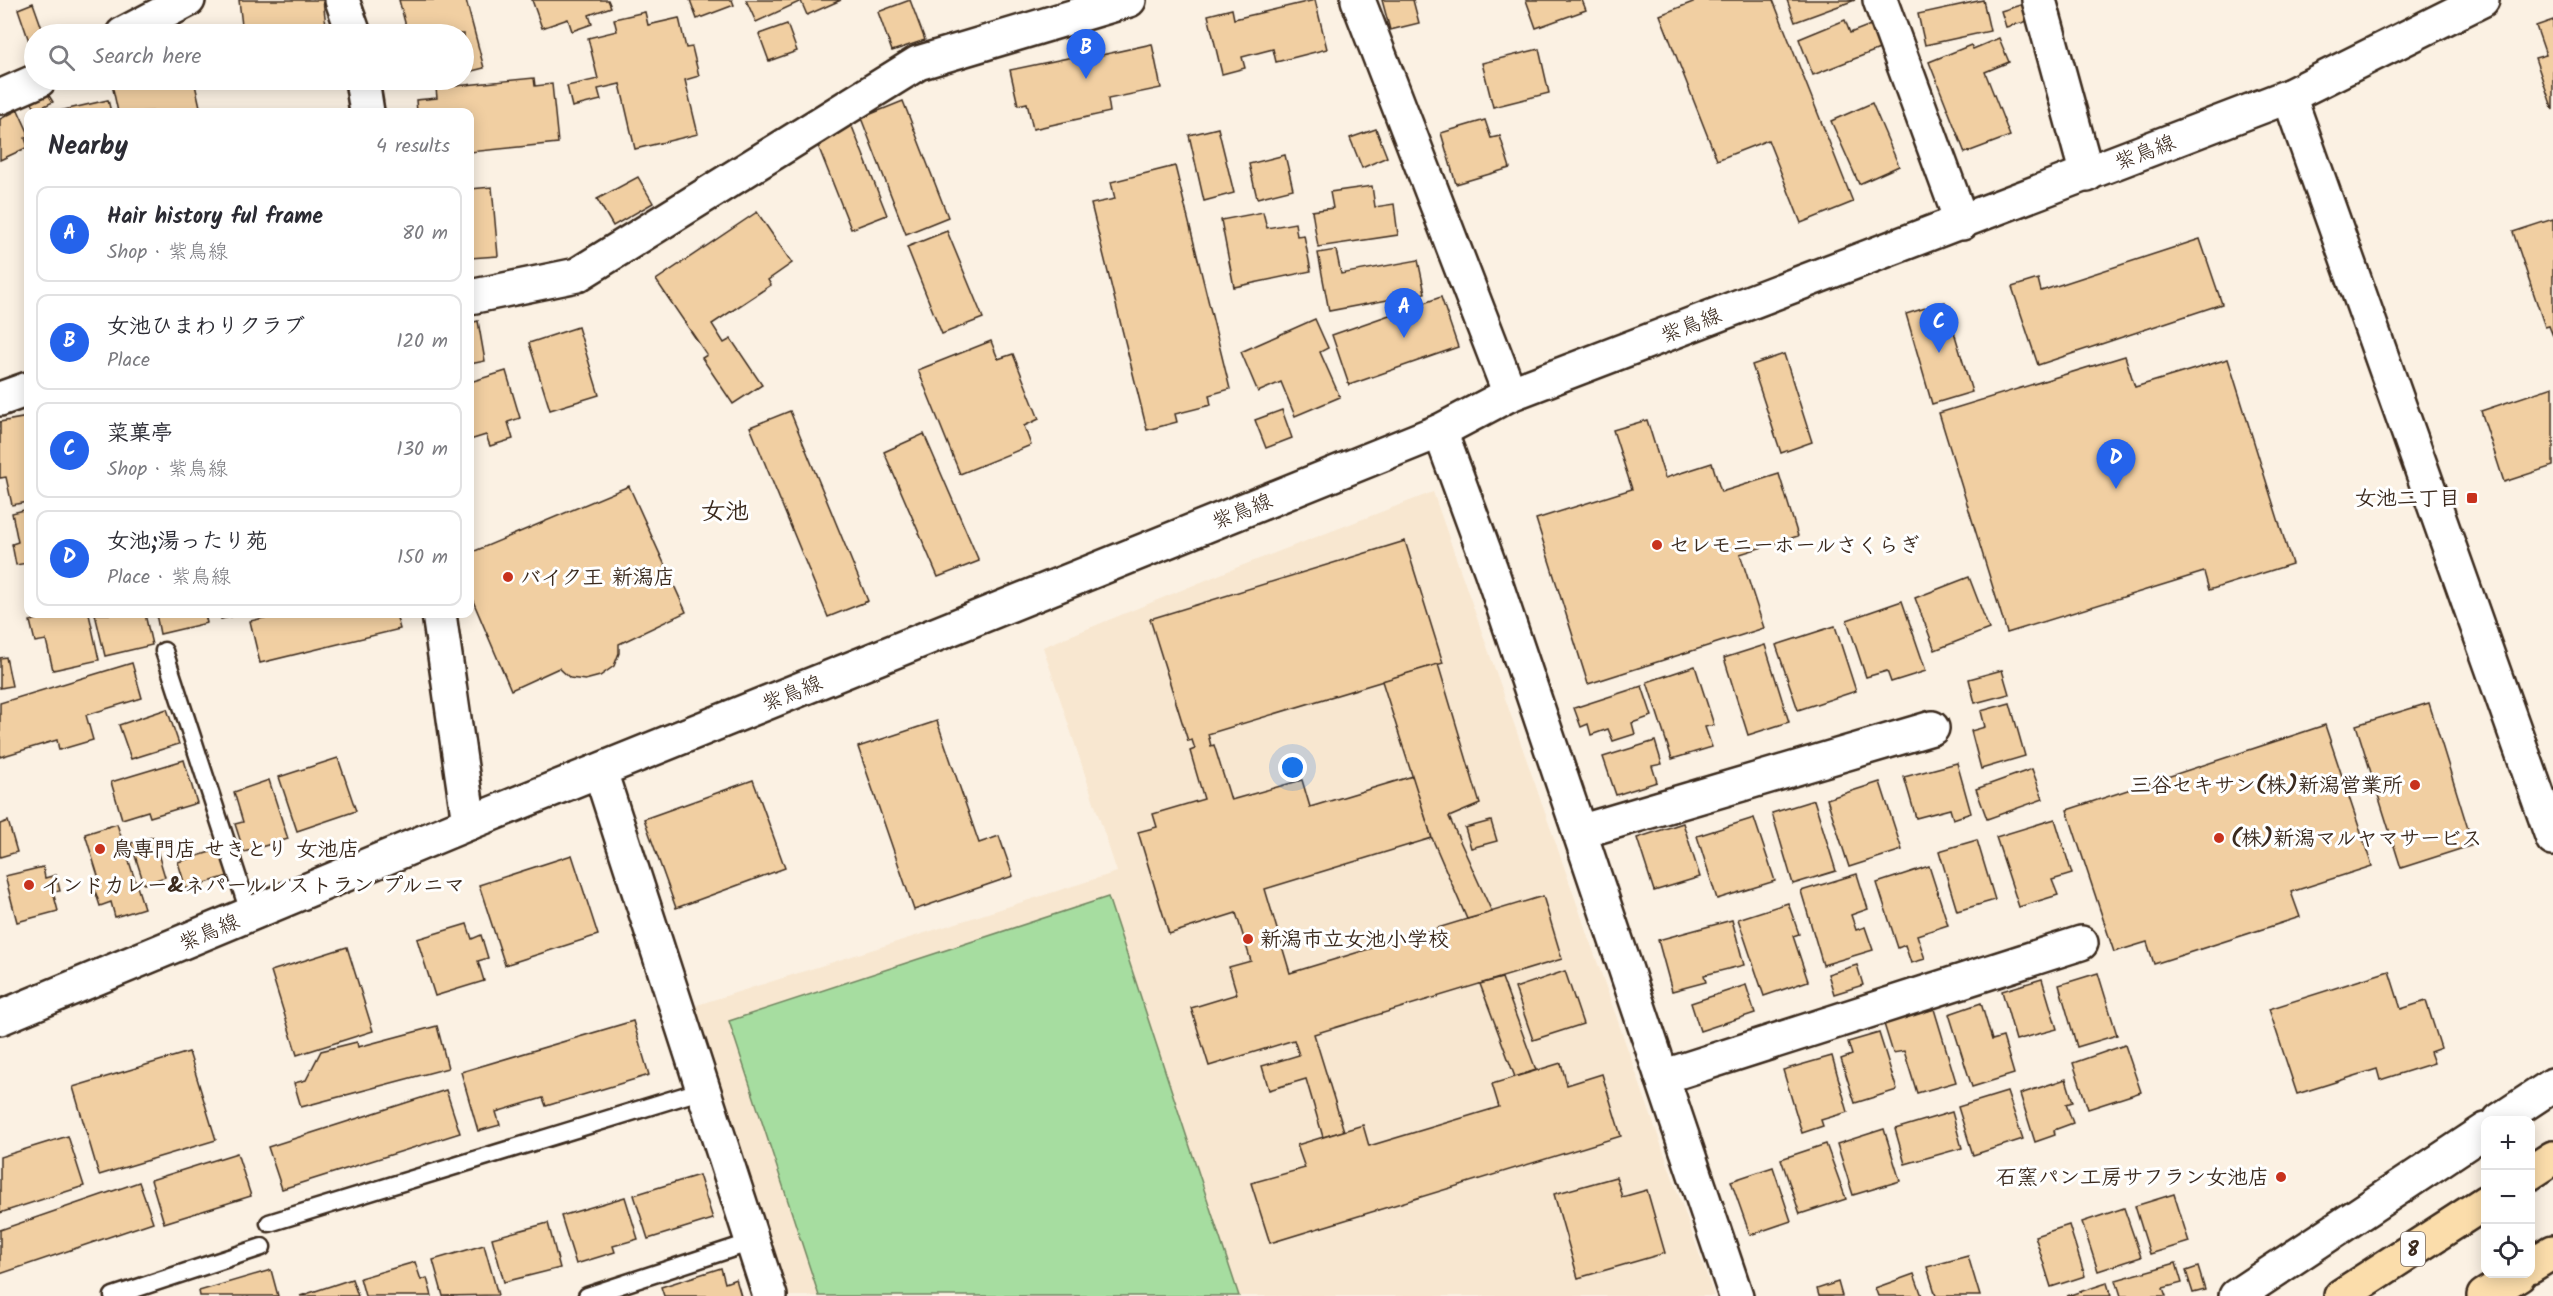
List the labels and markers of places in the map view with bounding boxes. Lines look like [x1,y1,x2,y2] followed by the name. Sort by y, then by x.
[1066,29,1106,79] pin: B
[1384,288,1424,338] pin: A
[1920,304,1958,353] pin: C
[2096,440,2136,489] pin: D
[2355,483,2460,516] place label: 女池二丁目
[2465,491,2479,505] marker: 女池二丁目
[1669,530,1920,563] place label: セレモニーホールさくらぎ
[1650,538,1664,552] marker: セレモニーホールさくらぎ
[520,562,675,595] place label: バイク王 新潟店
[501,570,515,584] marker: バイク王 新潟店
[2130,770,2403,803] place label: 三谷セキサン(株)新潟営業所
[2408,778,2422,792] marker: 三谷セキサン(株)新潟営業所
[2231,823,2482,856] place label: (株)新潟マルヤマサービス
[2212,831,2226,845] marker: (株)新潟マルヤマサービス
[112,834,359,867] place label: 鳥専門店 せきとり 女池店
[93,842,107,856] marker: 鳥専門店 せきとり 女池店
[41,870,465,903] place label: インドカレー&ネパールレストラン プルニマ
[22,878,36,892] marker: インドカレー&ネパールレストラン プルニマ
[1260,924,1449,957] place label: 新潟市立女池小学校
[1241,932,1255,946] marker: 新潟市立女池小学校
[1996,1162,2269,1195] place label: 石窯パン工房サフラン女池店
[2274,1170,2288,1184] marker: 石窯パン工房サフラン女池店

